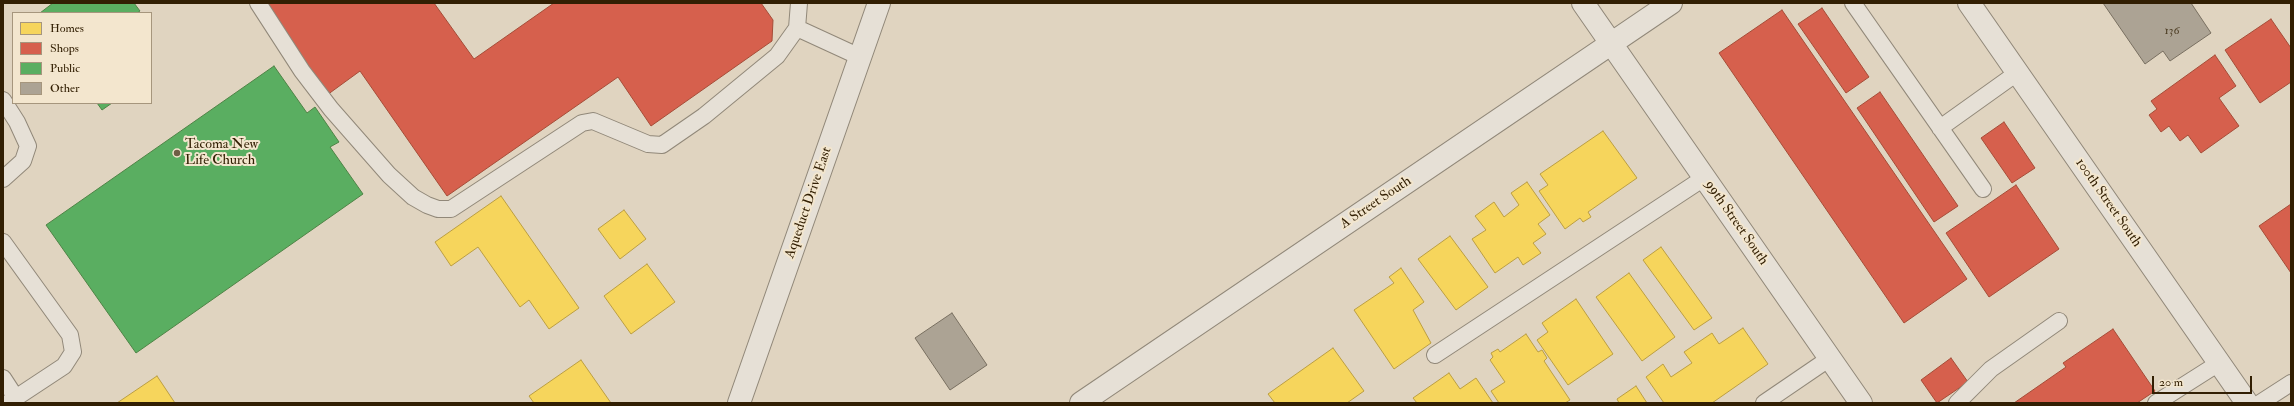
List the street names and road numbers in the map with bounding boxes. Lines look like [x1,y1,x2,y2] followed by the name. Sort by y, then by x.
[782,145,836,261] street label: Aqueduct Drive East
[2071,155,2145,251] street label: 100th Street South
[1337,173,1415,233] street label: A Street South
[1701,177,1771,269] street label: 99th Street South

